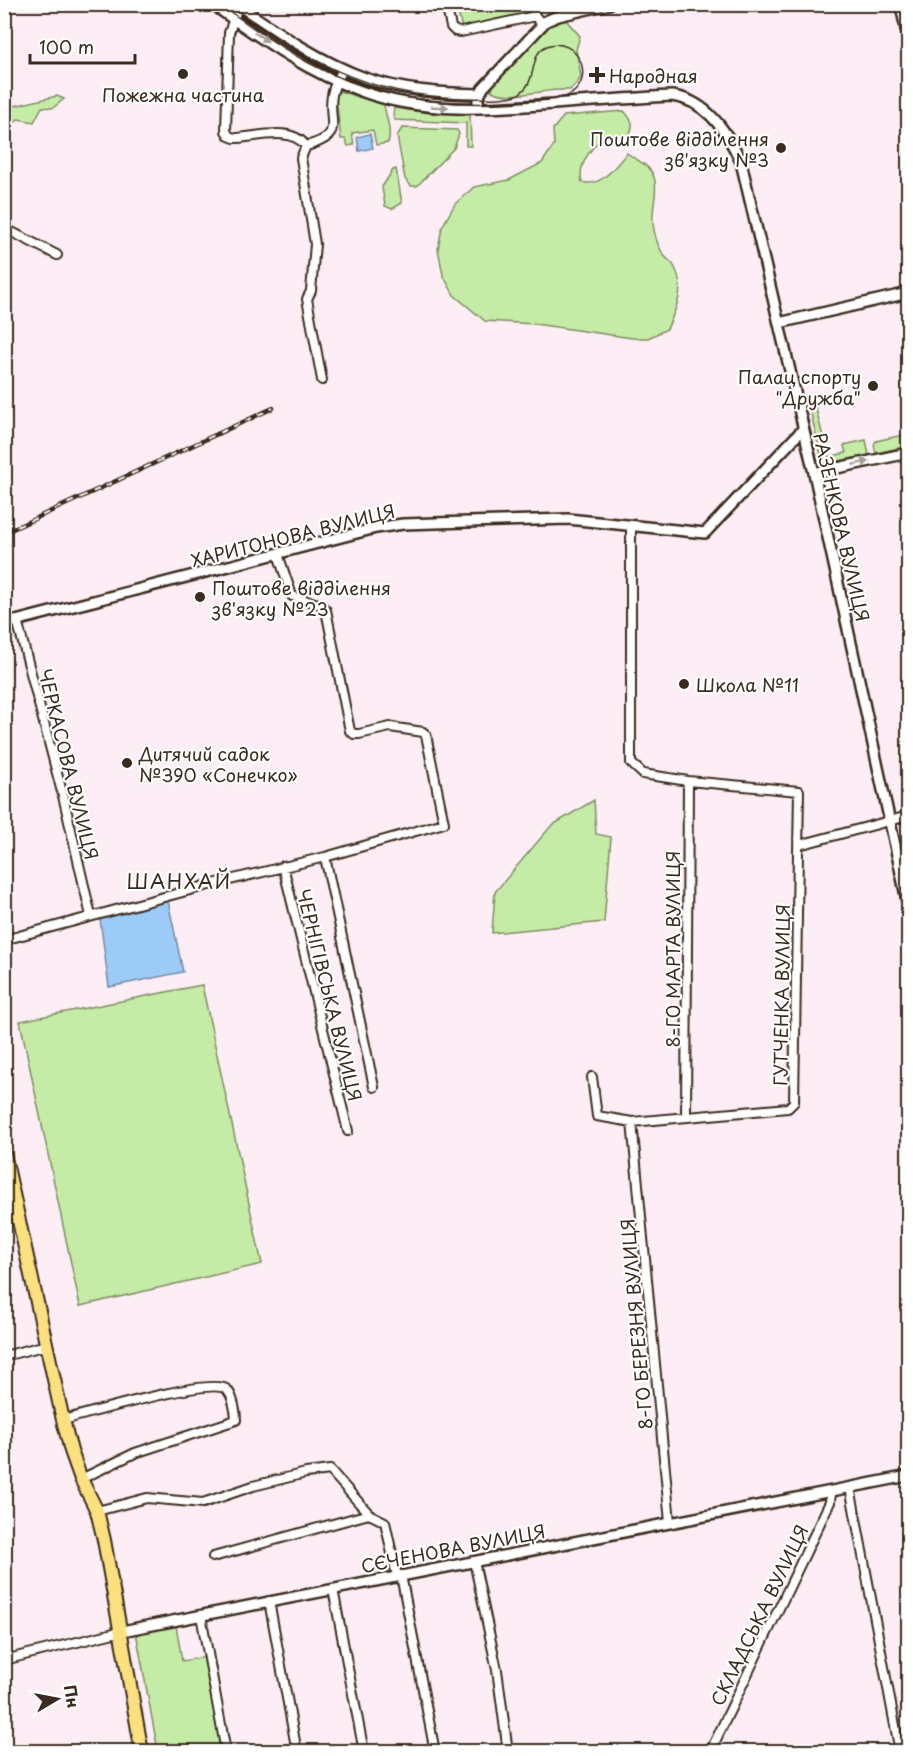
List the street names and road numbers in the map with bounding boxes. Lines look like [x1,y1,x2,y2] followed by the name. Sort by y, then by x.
[807,430,877,624] street label: РАЗЕНКОВА ВУЛИЦЯ
[188,497,398,573] street label: ХАРИТОНОВА ВУЛИЦЯ
[32,666,106,862] street label: ЧЕРКАСОВА ВУЛИЦЯ
[659,851,686,1047] street label: 8-ГО МАРТА ВУЛИЦЯ
[291,886,369,1104] street label: ЧЕРНІГІВСЬКА ВУЛИЦЯ
[766,904,796,1086] street label: ГУТЧЕНКА ВУЛИЦЯ
[613,1217,659,1431] street label: 8-ГО БЕРЕЗНЯ ВУЛИЦЯ
[358,1517,548,1579] street label: СЄЧЕНОВА ВУЛИЦЯ
[703,1520,815,1710] street label: СКЛАДСЬКА ВУЛИЦЯ

